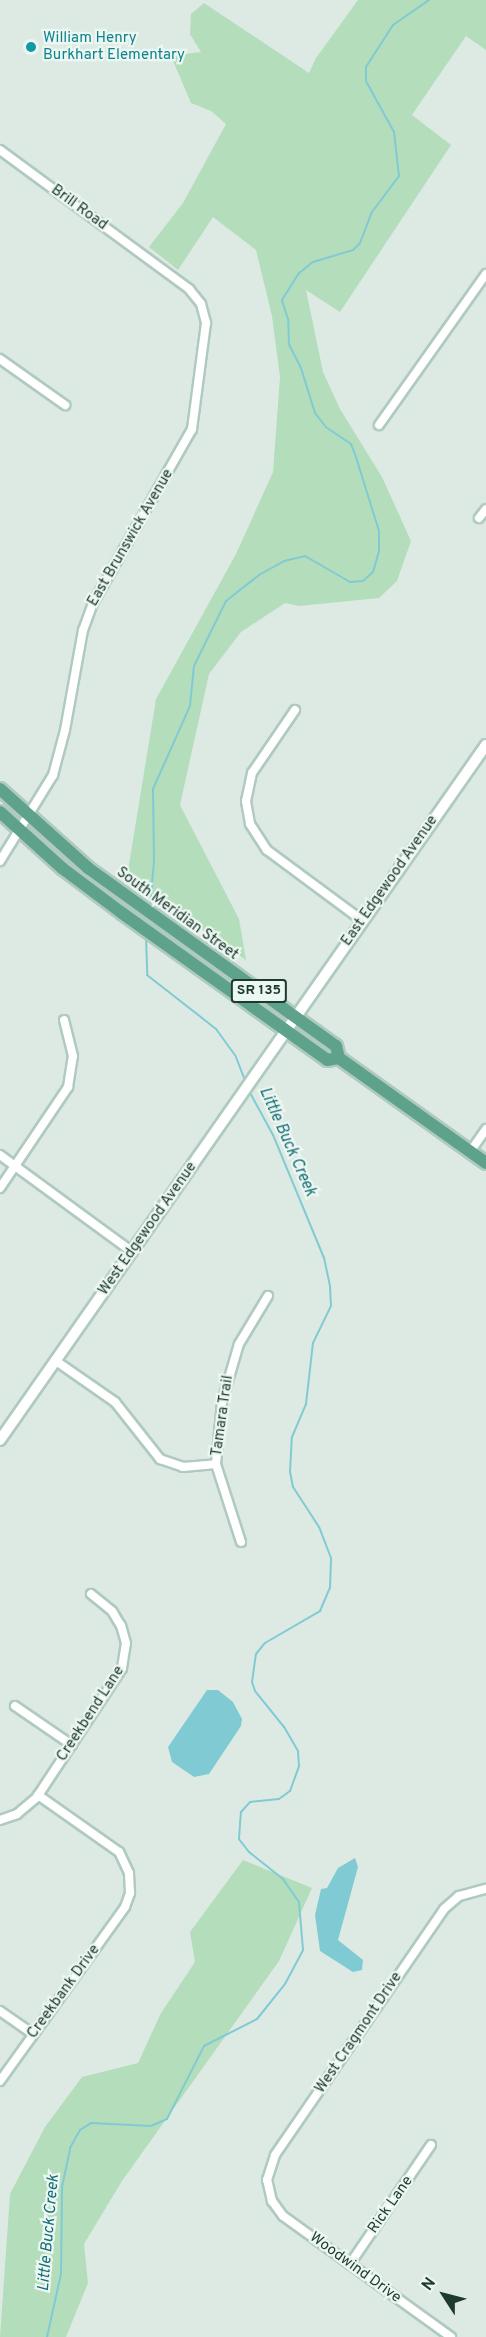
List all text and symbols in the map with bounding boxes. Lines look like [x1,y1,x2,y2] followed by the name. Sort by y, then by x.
[43,29,185,64] place label: William Henry Burkhart Elementary
[24,40,38,54] marker: William Henry Burkhart Elementary
[47,181,111,235] street label: Brill Road
[84,466,178,610] street label: East Brunswick Avenue
[338,812,442,950] street label: East Edgewood Avenue
[113,864,241,964] street label: South Meridian Street
[230,980,288,1002] road number: SR 135
[254,1084,320,1200] water label: Little Buck Creek
[95,1159,201,1299] street label: West Edgewood Avenue
[208,1374,238,1458] street label: Tamara Trail
[53,1663,129,1765] street label: Creekbend Lane
[24,1942,104,2042] street label: Creekbank Drive
[312,1969,406,2097] street label: West Cragmont Drive
[365,2173,417,2237] street label: Rick Lane
[34,2174,64,2292] water label: Little Buck Creek
[306,2229,404,2307] street label: Woodwind Drive
[414,2265,474,2325] north arrow
[418,2274,441,2295] text: N

